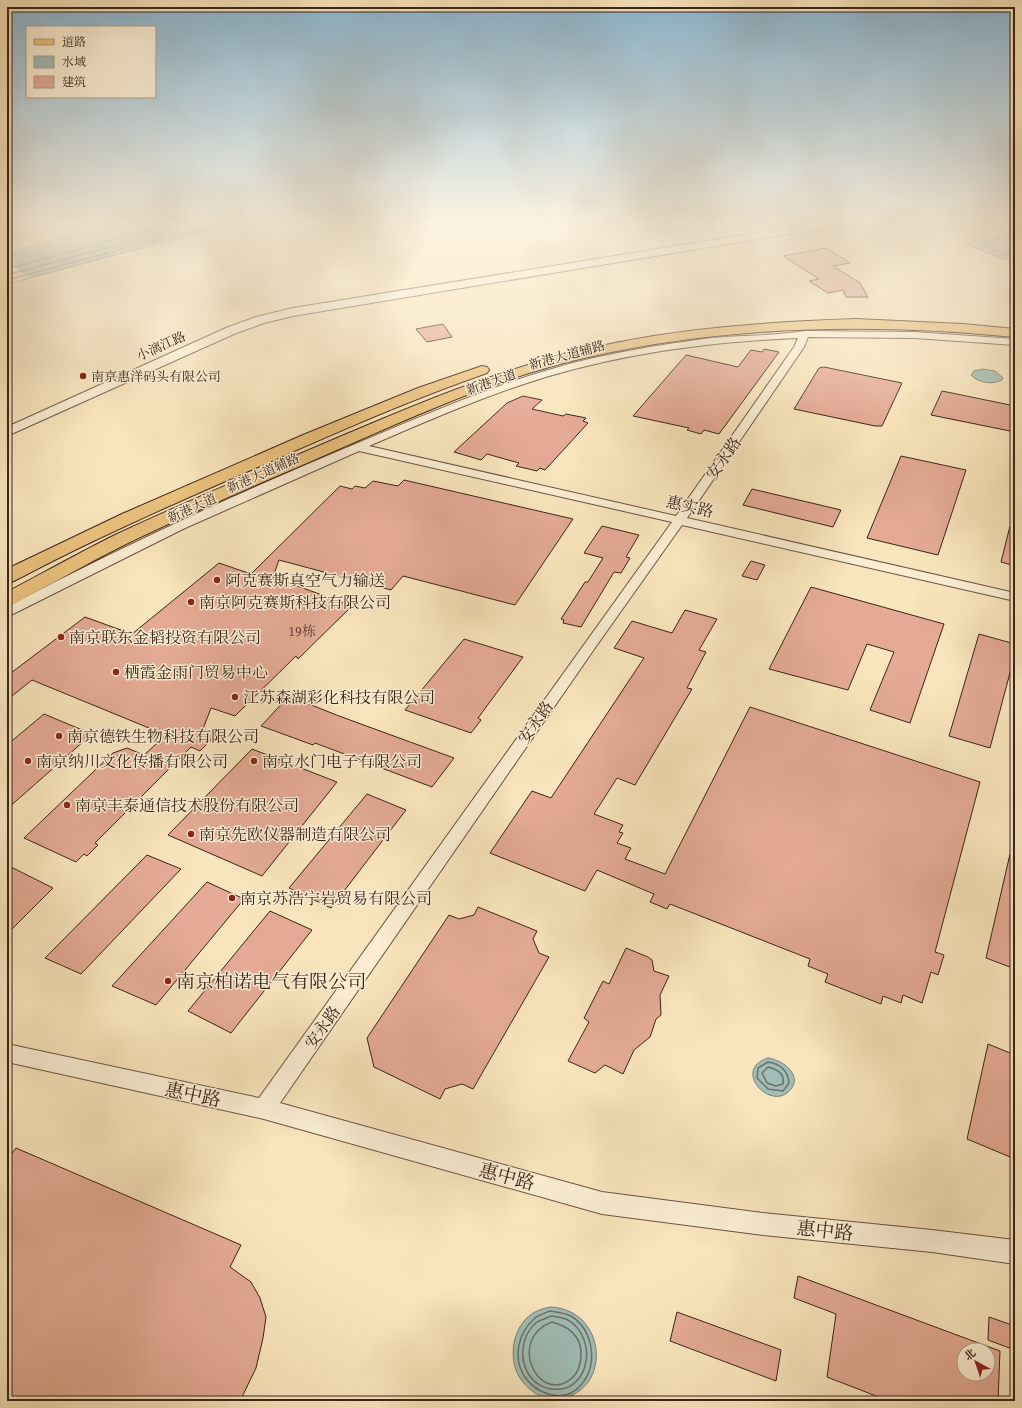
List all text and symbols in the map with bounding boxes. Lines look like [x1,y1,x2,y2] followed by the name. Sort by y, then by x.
[26,26,156,98] legend
[62,33,86,50] text: 道路
[62,53,86,70] text: 水域
[62,73,86,90] text: 建筑
[133,327,189,365] street label: 小漓江路
[527,336,607,374] street label: 新港大道辅路
[463,365,519,399] street label: 新港大道
[91,367,221,386] place label: 南京惠洋码头有限公司
[78,371,88,381] marker: 南京惠洋码头有限公司
[699,431,747,485] street label: 安永路
[224,448,302,498] street label: 新港大道辅路
[164,489,220,527] street label: 新港大道
[664,489,716,523] street label: 惠实路
[225,568,385,592] place label: 阿克赛斯真空气力输送
[212,575,222,585] marker: 阿克赛斯真空气力输送
[199,590,391,614] place label: 南京阿克赛斯科技有限公司
[186,597,196,607] marker: 南京阿克赛斯科技有限公司
[288,621,316,641] house number: 19栋
[69,625,261,649] place label: 南京联东金韬投资有限公司
[56,632,66,642] marker: 南京联东金韬投资有限公司
[124,660,268,684] place label: 栖霞金雨门贸易中心
[111,667,121,677] marker: 栖霞金雨门贸易中心
[243,685,435,709] place label: 江苏森湖彩化科技有限公司
[230,692,240,702] marker: 江苏森湖彩化科技有限公司
[511,695,559,749] street label: 安永路
[67,724,259,748] place label: 南京德铁生物科技有限公司
[54,731,64,741] marker: 南京德铁生物科技有限公司
[36,749,228,773] place label: 南京纳川文化传播有限公司
[262,749,422,773] place label: 南京水门电子有限公司
[23,756,33,766] marker: 南京纳川文化传播有限公司
[249,756,259,766] marker: 南京水门电子有限公司
[75,793,299,817] place label: 南京丰泰通信技术股份有限公司
[62,800,72,810] marker: 南京丰泰通信技术股份有限公司
[199,822,391,846] place label: 南京先欧仪器制造有限公司
[186,829,196,839] marker: 南京先欧仪器制造有限公司
[240,886,432,910] place label: 南京苏浩宁岩贸易有限公司
[227,893,237,903] marker: 南京苏浩宁岩贸易有限公司
[176,967,366,995] place label: 南京柏诺电气有限公司
[163,976,173,986] marker: 南京柏诺电气有限公司
[298,1000,346,1054] street label: 安永路
[162,1074,224,1114] street label: 惠中路
[476,1155,538,1197] street label: 惠中路
[795,1213,855,1247] street label: 惠中路
[956,1342,996,1382] north arrow
[960,1345,979,1364] text: 北

